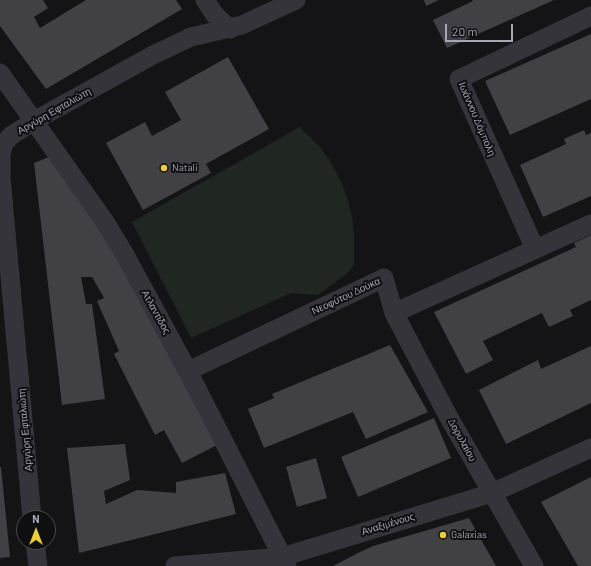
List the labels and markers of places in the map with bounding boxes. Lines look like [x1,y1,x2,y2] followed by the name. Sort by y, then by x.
[172,162,197,174] place label: Natali
[159,163,169,173] marker: Natali
[451,529,487,541] place label: Galaxias
[438,530,448,540] marker: Galaxias

